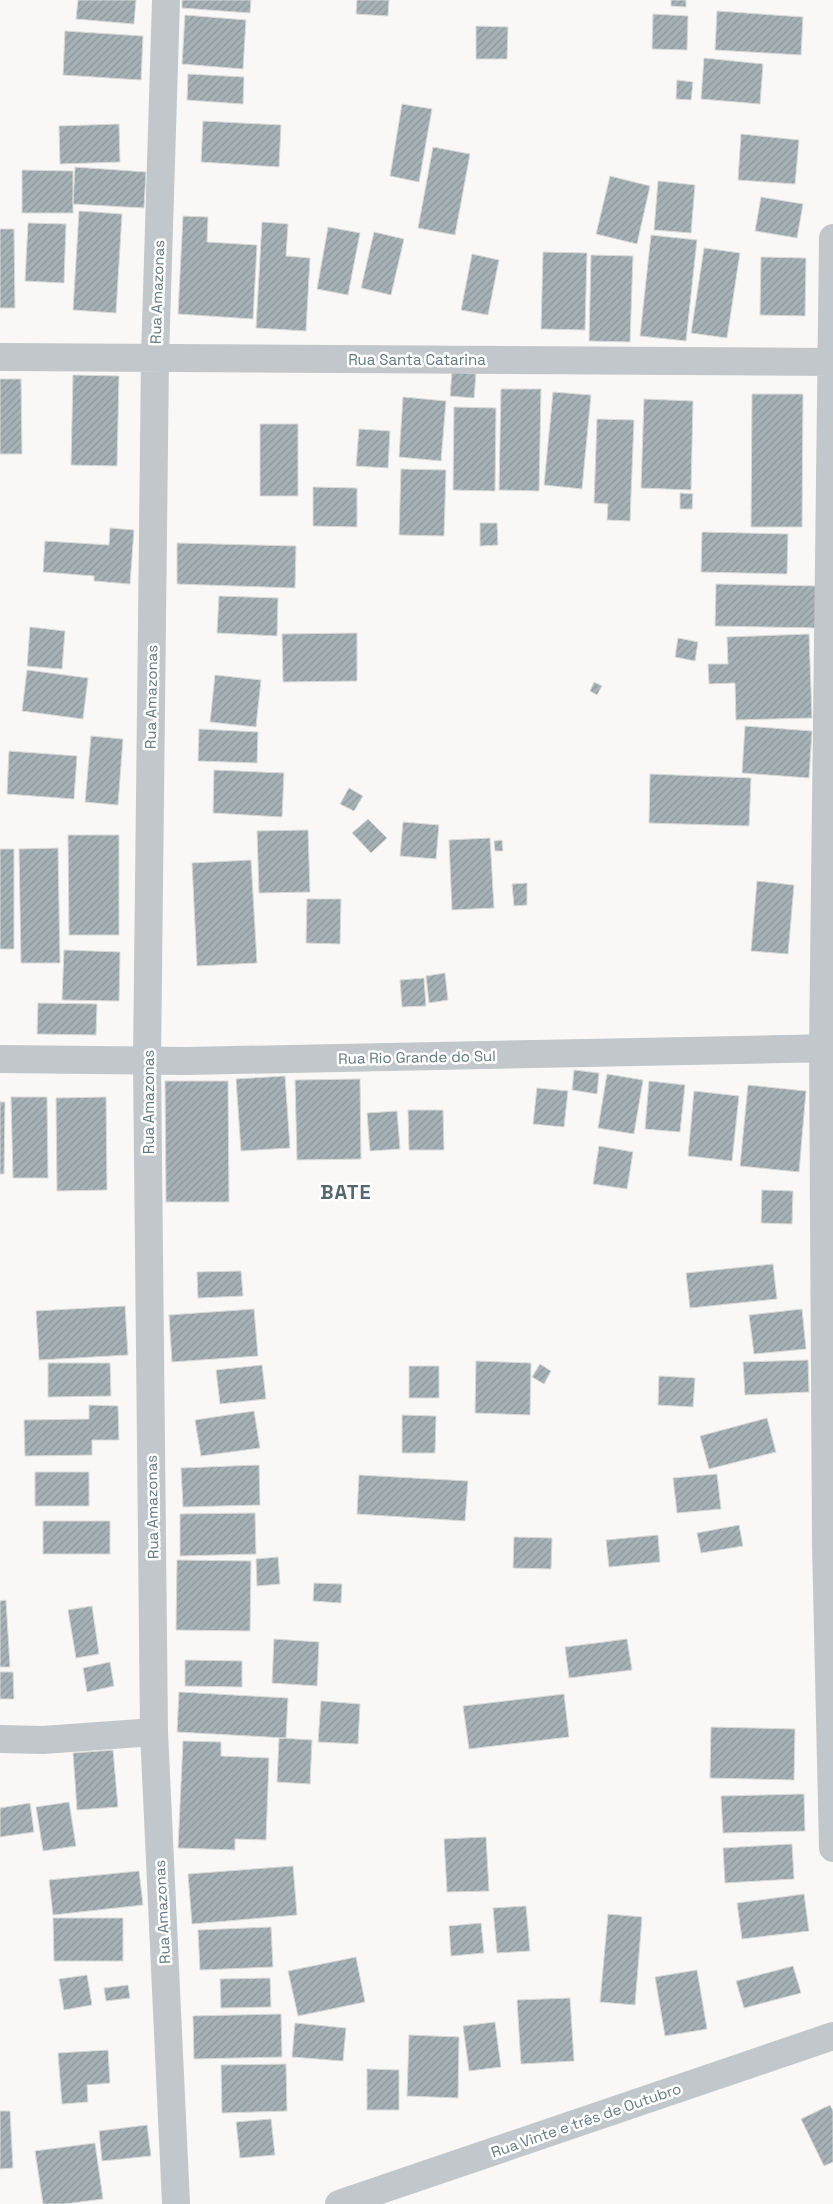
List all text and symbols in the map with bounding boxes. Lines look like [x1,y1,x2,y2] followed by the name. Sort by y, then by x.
[146,239,168,344] street label: Rua Amazonas
[348,350,486,369] street label: Rua Santa Catarina
[141,645,161,749] street label: Rua Amazonas
[338,1046,496,1068] street label: Rua Rio Grande do Sul
[139,1050,158,1154] street label: Rua Amazonas
[320,1179,372,1205] district label: BATE
[142,1455,162,1559] street label: Rua Amazonas
[150,1859,174,1965] street label: Rua Amazonas
[488,2078,684,2162] street label: Rua Vinte e três de Outubro

